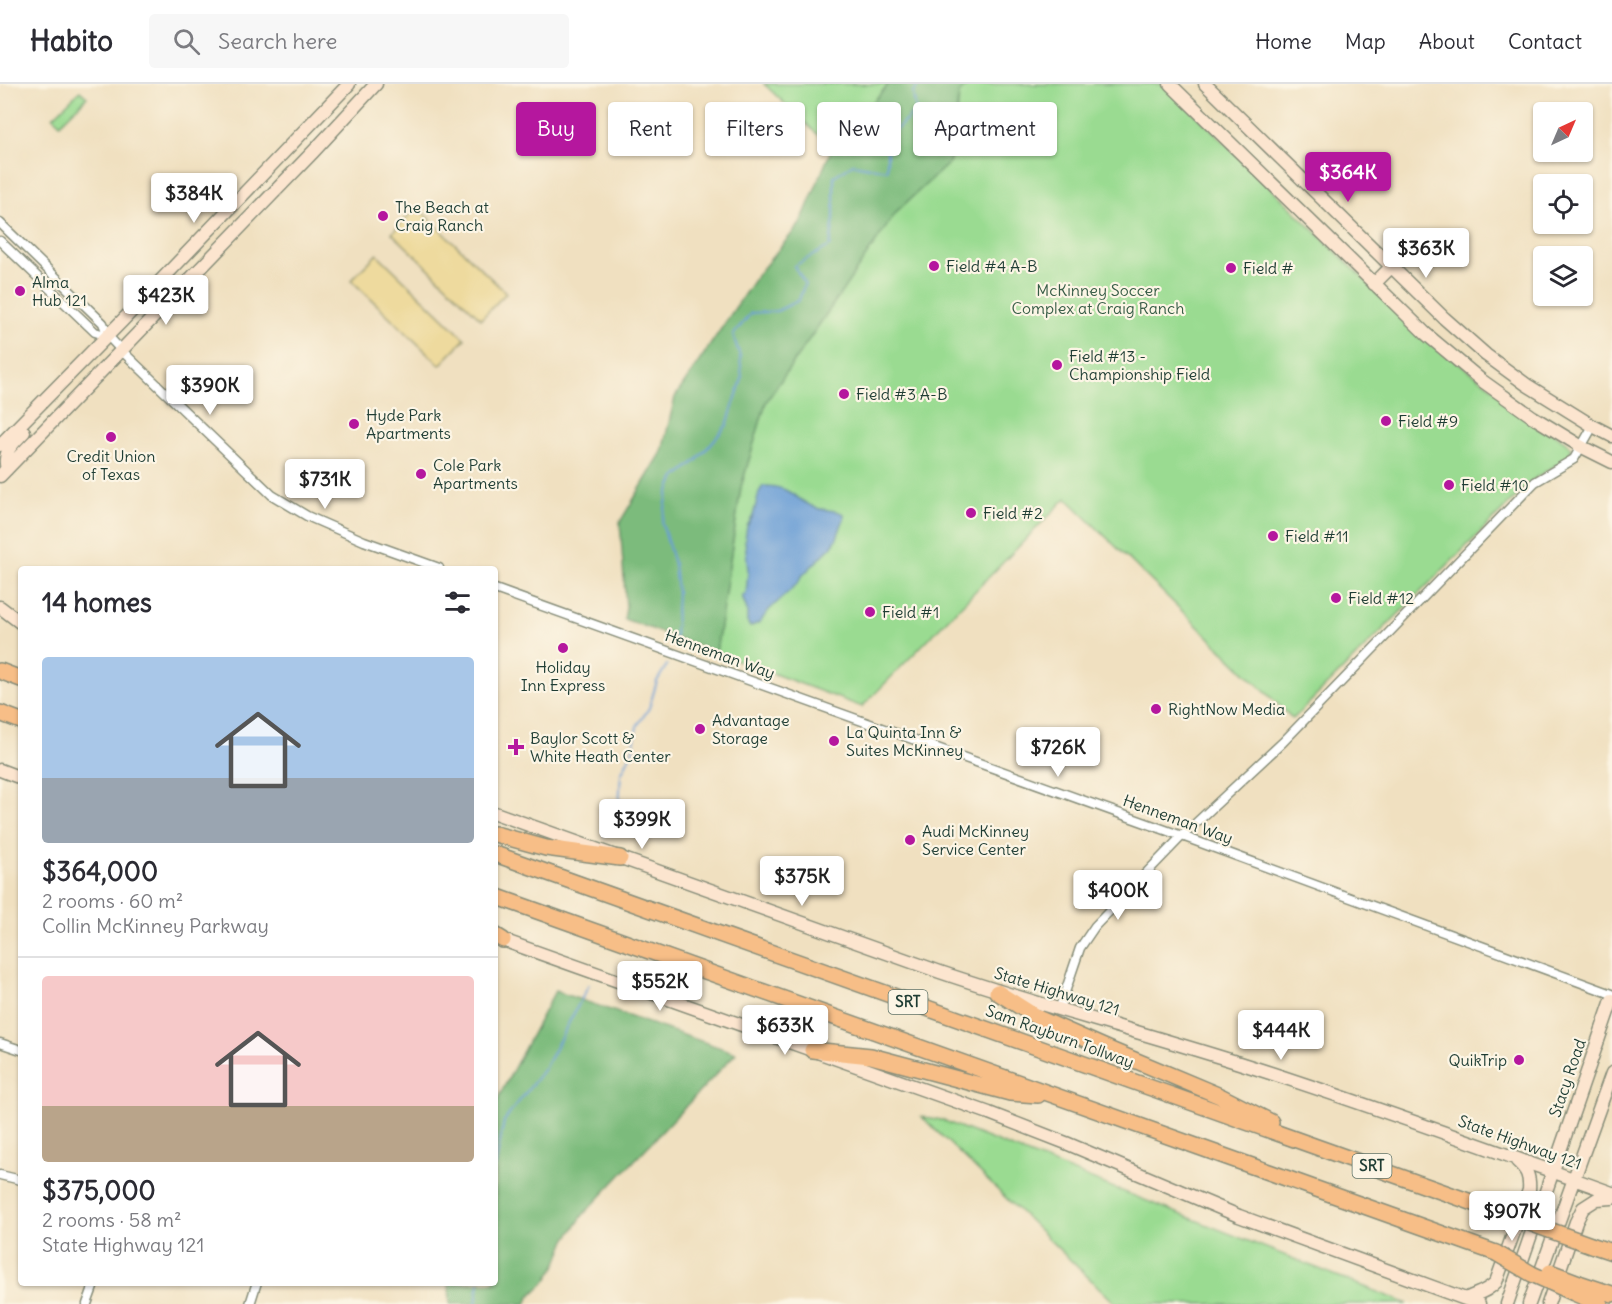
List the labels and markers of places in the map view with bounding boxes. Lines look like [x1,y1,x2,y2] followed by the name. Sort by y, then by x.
[1306,152,1390,203] pin: $364K
[152,173,236,224] pin: $384K
[395,197,490,235] place label: The Beach at Craig Ranch
[376,209,390,223] marker: The Beach at Craig Ranch
[1384,228,1468,279] pin: $363K
[946,256,1038,276] place label: Field #4 A-B
[1243,258,1294,278] place label: Field #
[927,259,941,273] marker: Field #4 A-B
[1224,261,1238,275] marker: Field #
[32,272,87,310] place label: Alma Hub 121
[124,275,208,326] pin: $423K
[13,284,27,298] marker: Alma Hub 121
[1069,346,1210,384] place label: Field #13 - Championship Field
[1050,358,1064,372] marker: Field #13 - Championship Field
[168,365,252,416] pin: $390K
[856,384,947,404] place label: Field #3 A-B
[837,387,851,401] marker: Field #3 A-B
[366,405,451,443] place label: Hyde Park Apartments
[1398,411,1458,431] place label: Field #9
[1379,414,1393,428] marker: Field #9
[347,417,361,431] marker: Hyde Park Apartments
[104,430,118,444] marker: Credit Union of Texas
[66,446,156,484] place label: Credit Union of Texas
[433,455,518,493] place label: Cole Park Apartments
[283,459,367,510] pin: $731K
[414,467,428,481] marker: Cole Park Apartments
[1461,475,1529,495] place label: Field #10
[1442,478,1456,492] marker: Field #10
[983,503,1043,523] place label: Field #2
[964,506,978,520] marker: Field #2
[1285,526,1349,546] place label: Field #11
[1266,529,1280,543] marker: Field #11
[1348,588,1414,608] place label: Field #12
[1329,591,1343,605] marker: Field #12
[882,602,939,622] place label: Field #1
[863,605,877,619] marker: Field #1
[556,641,570,655] marker: Holiday Inn Express
[521,657,605,695] place label: Holiday Inn Express
[1168,699,1285,719] place label: RightNow Media
[1149,702,1163,716] marker: RightNow Media
[712,710,790,748] place label: Advantage Storage
[693,722,707,736] marker: Advantage Storage
[846,722,963,760] place label: La Quinta Inn & Suites McKinney
[1016,727,1100,778] pin: $726K
[530,728,671,766] place label: Baylor Scott & White Heath Center
[827,734,841,748] marker: La Quinta Inn & Suites McKinney
[507,738,525,756] marker: Baylor Scott & White Heath Center
[600,799,684,850] pin: $399K
[922,821,1029,859] place label: Audi McKinney Service Center
[903,833,917,847] marker: Audi McKinney Service Center
[760,856,844,907] pin: $375K
[1076,870,1160,921] pin: $400K
[618,961,702,1012] pin: $552K
[743,1005,827,1056] pin: $633K
[1239,1010,1323,1061] pin: $444K
[1448,1050,1507,1070] place label: QuikTrip
[1512,1053,1526,1067] marker: QuikTrip
[1470,1191,1554,1242] pin: $907K

